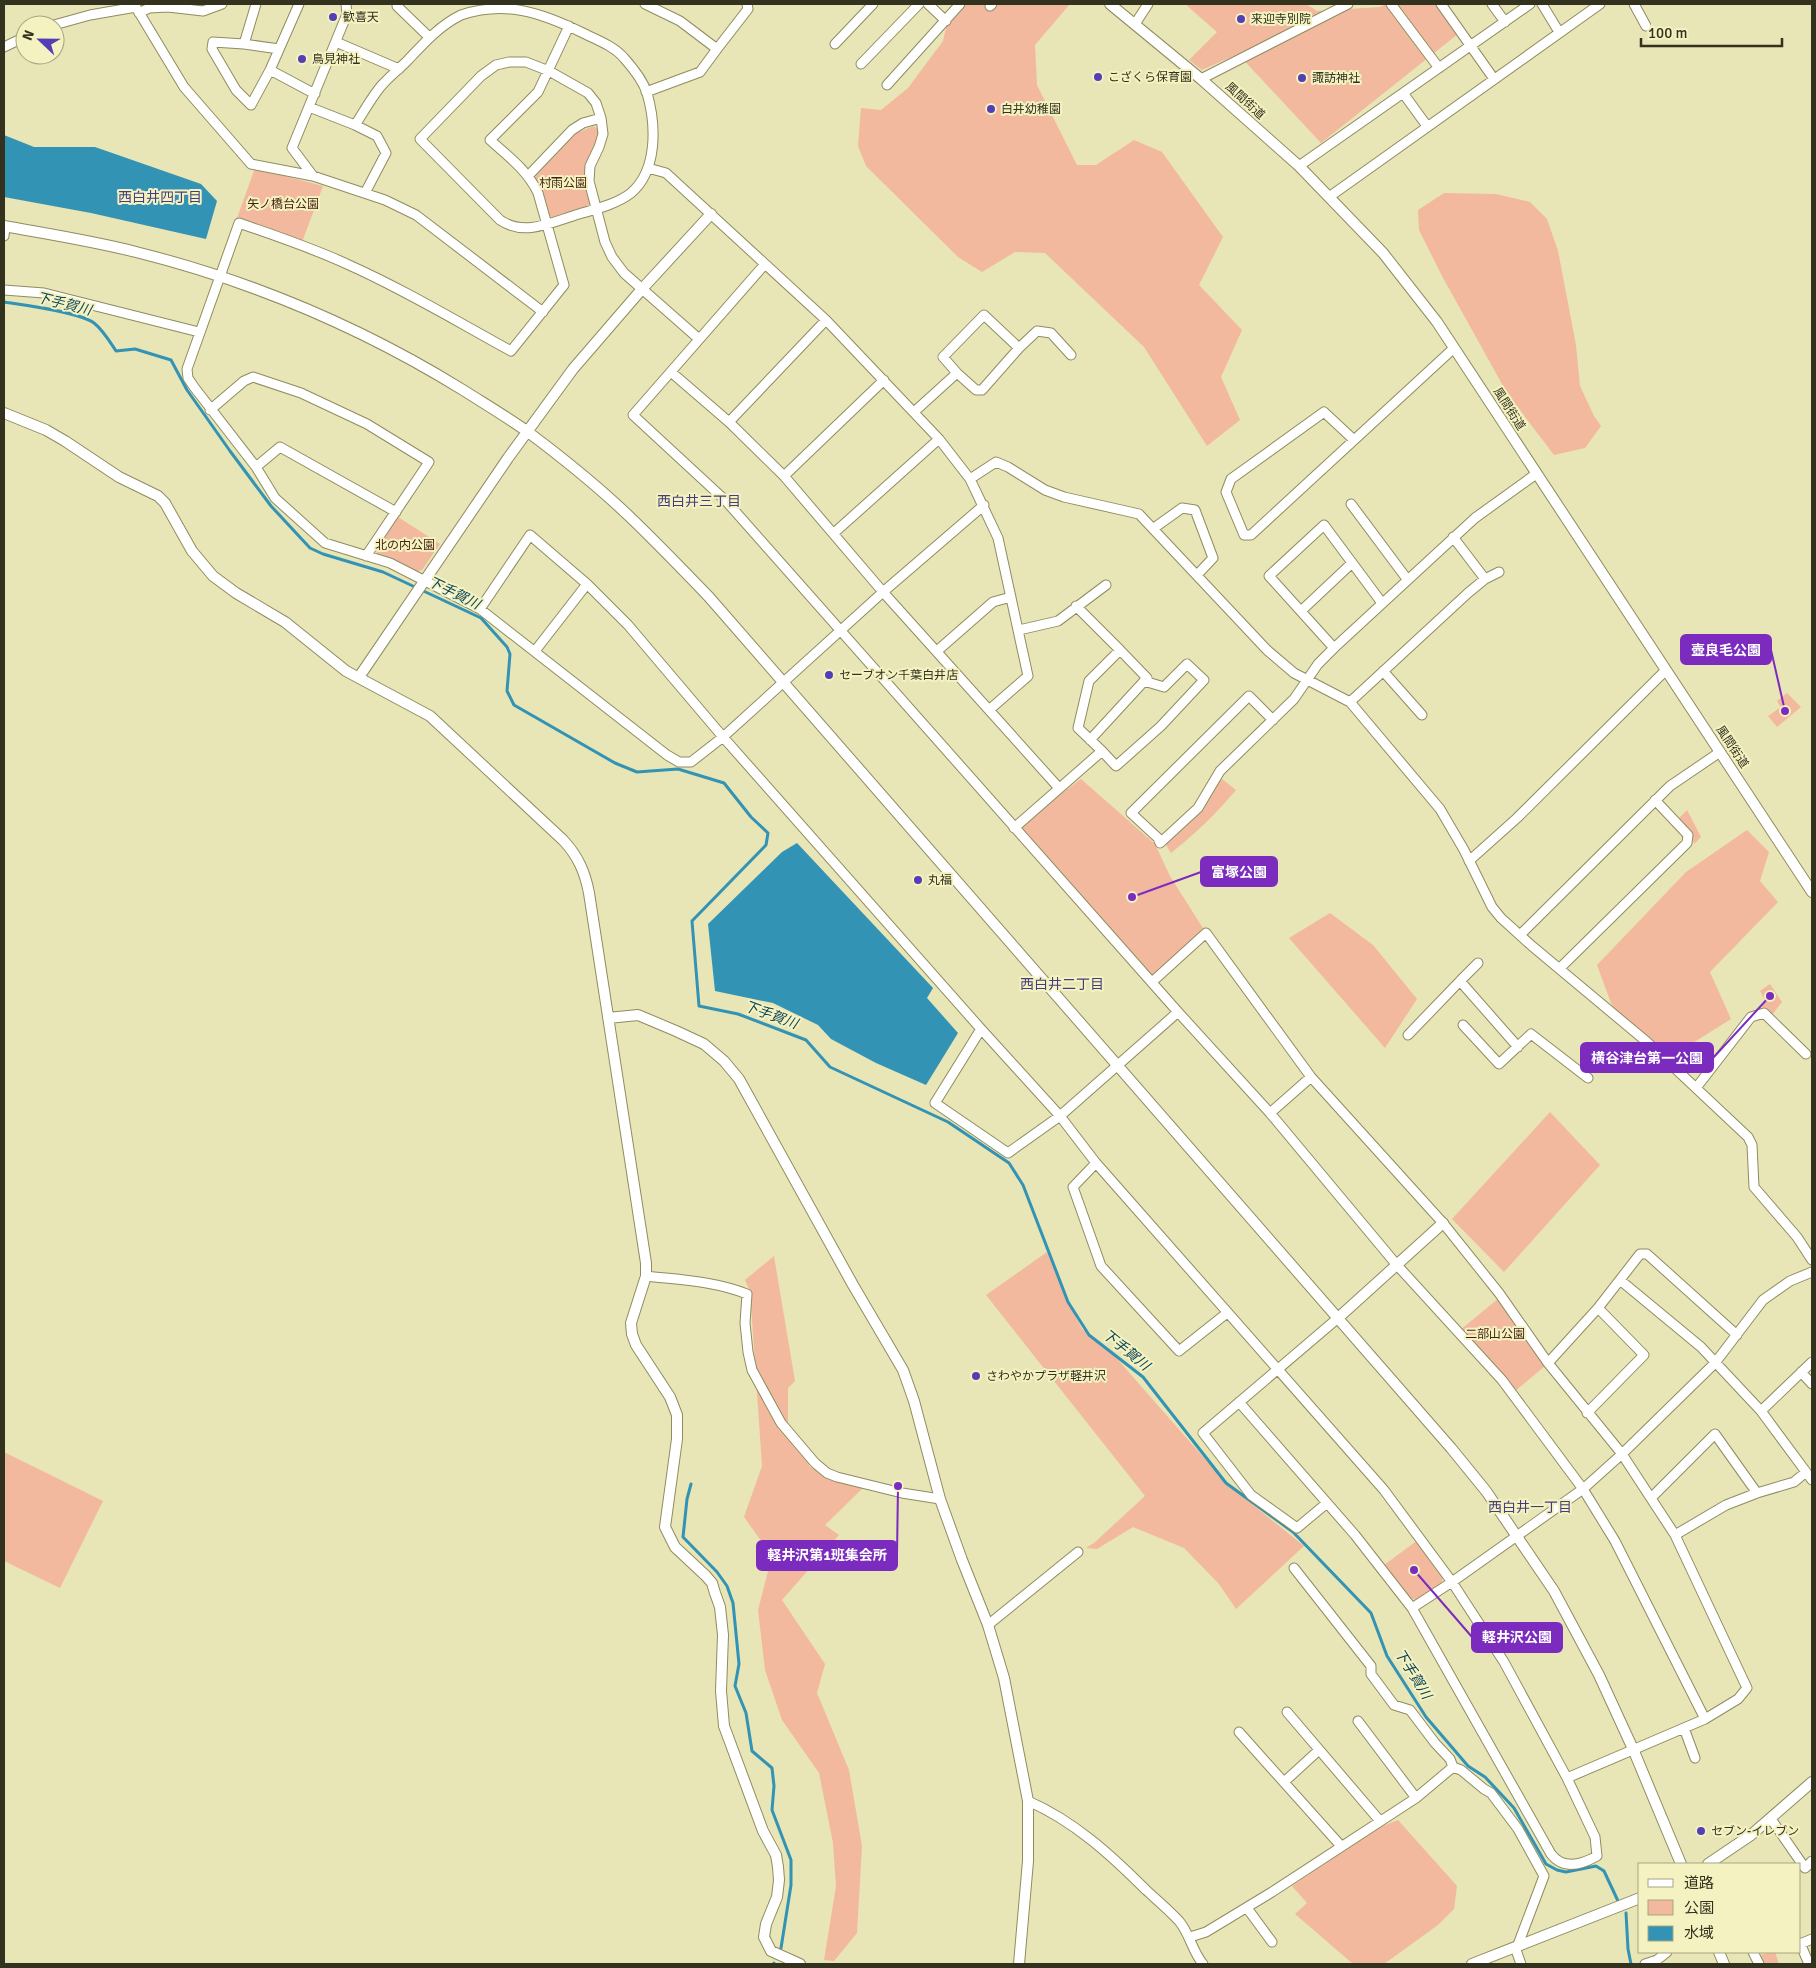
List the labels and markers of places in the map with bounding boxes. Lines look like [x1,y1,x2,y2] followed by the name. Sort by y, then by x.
[343,10,379,25] place label: 歓喜天
[327,11,339,23] marker: 歓喜天
[1251,12,1311,27] place label: 来迎寺別院
[1235,13,1247,25] marker: 来迎寺別院
[312,52,360,67] place label: 鳥見神社
[296,53,308,65] marker: 鳥見神社
[1108,70,1192,85] place label: こざくら保育園
[1092,71,1104,83] marker: こざくら保育園
[1312,71,1360,86] place label: 諏訪神社
[1296,72,1308,84] marker: 諏訪神社
[1001,102,1061,117] place label: 白井幼稚園
[985,103,997,115] marker: 白井幼稚園
[1681,635,1771,664] callout: 壺良毛公園
[839,668,958,683] place label: セーブオン千葉白井店
[823,669,835,681] marker: セーブオン千葉白井店
[1201,857,1277,886] callout: 富塚公園
[928,873,952,888] place label: 丸福
[912,874,924,886] marker: 丸福
[1581,1043,1713,1072] callout: 横谷津台第一公園
[986,1369,1106,1384] place label: さわやかプラザ軽井沢
[970,1370,982,1382] marker: さわやかプラザ軽井沢
[757,1541,897,1570] callout: 軽井沢第1班集会所
[1472,1623,1562,1652] callout: 軽井沢公園
[1711,1824,1799,1839] place label: セブン-イレブン
[1695,1825,1707,1837] marker: セブン-イレブン

